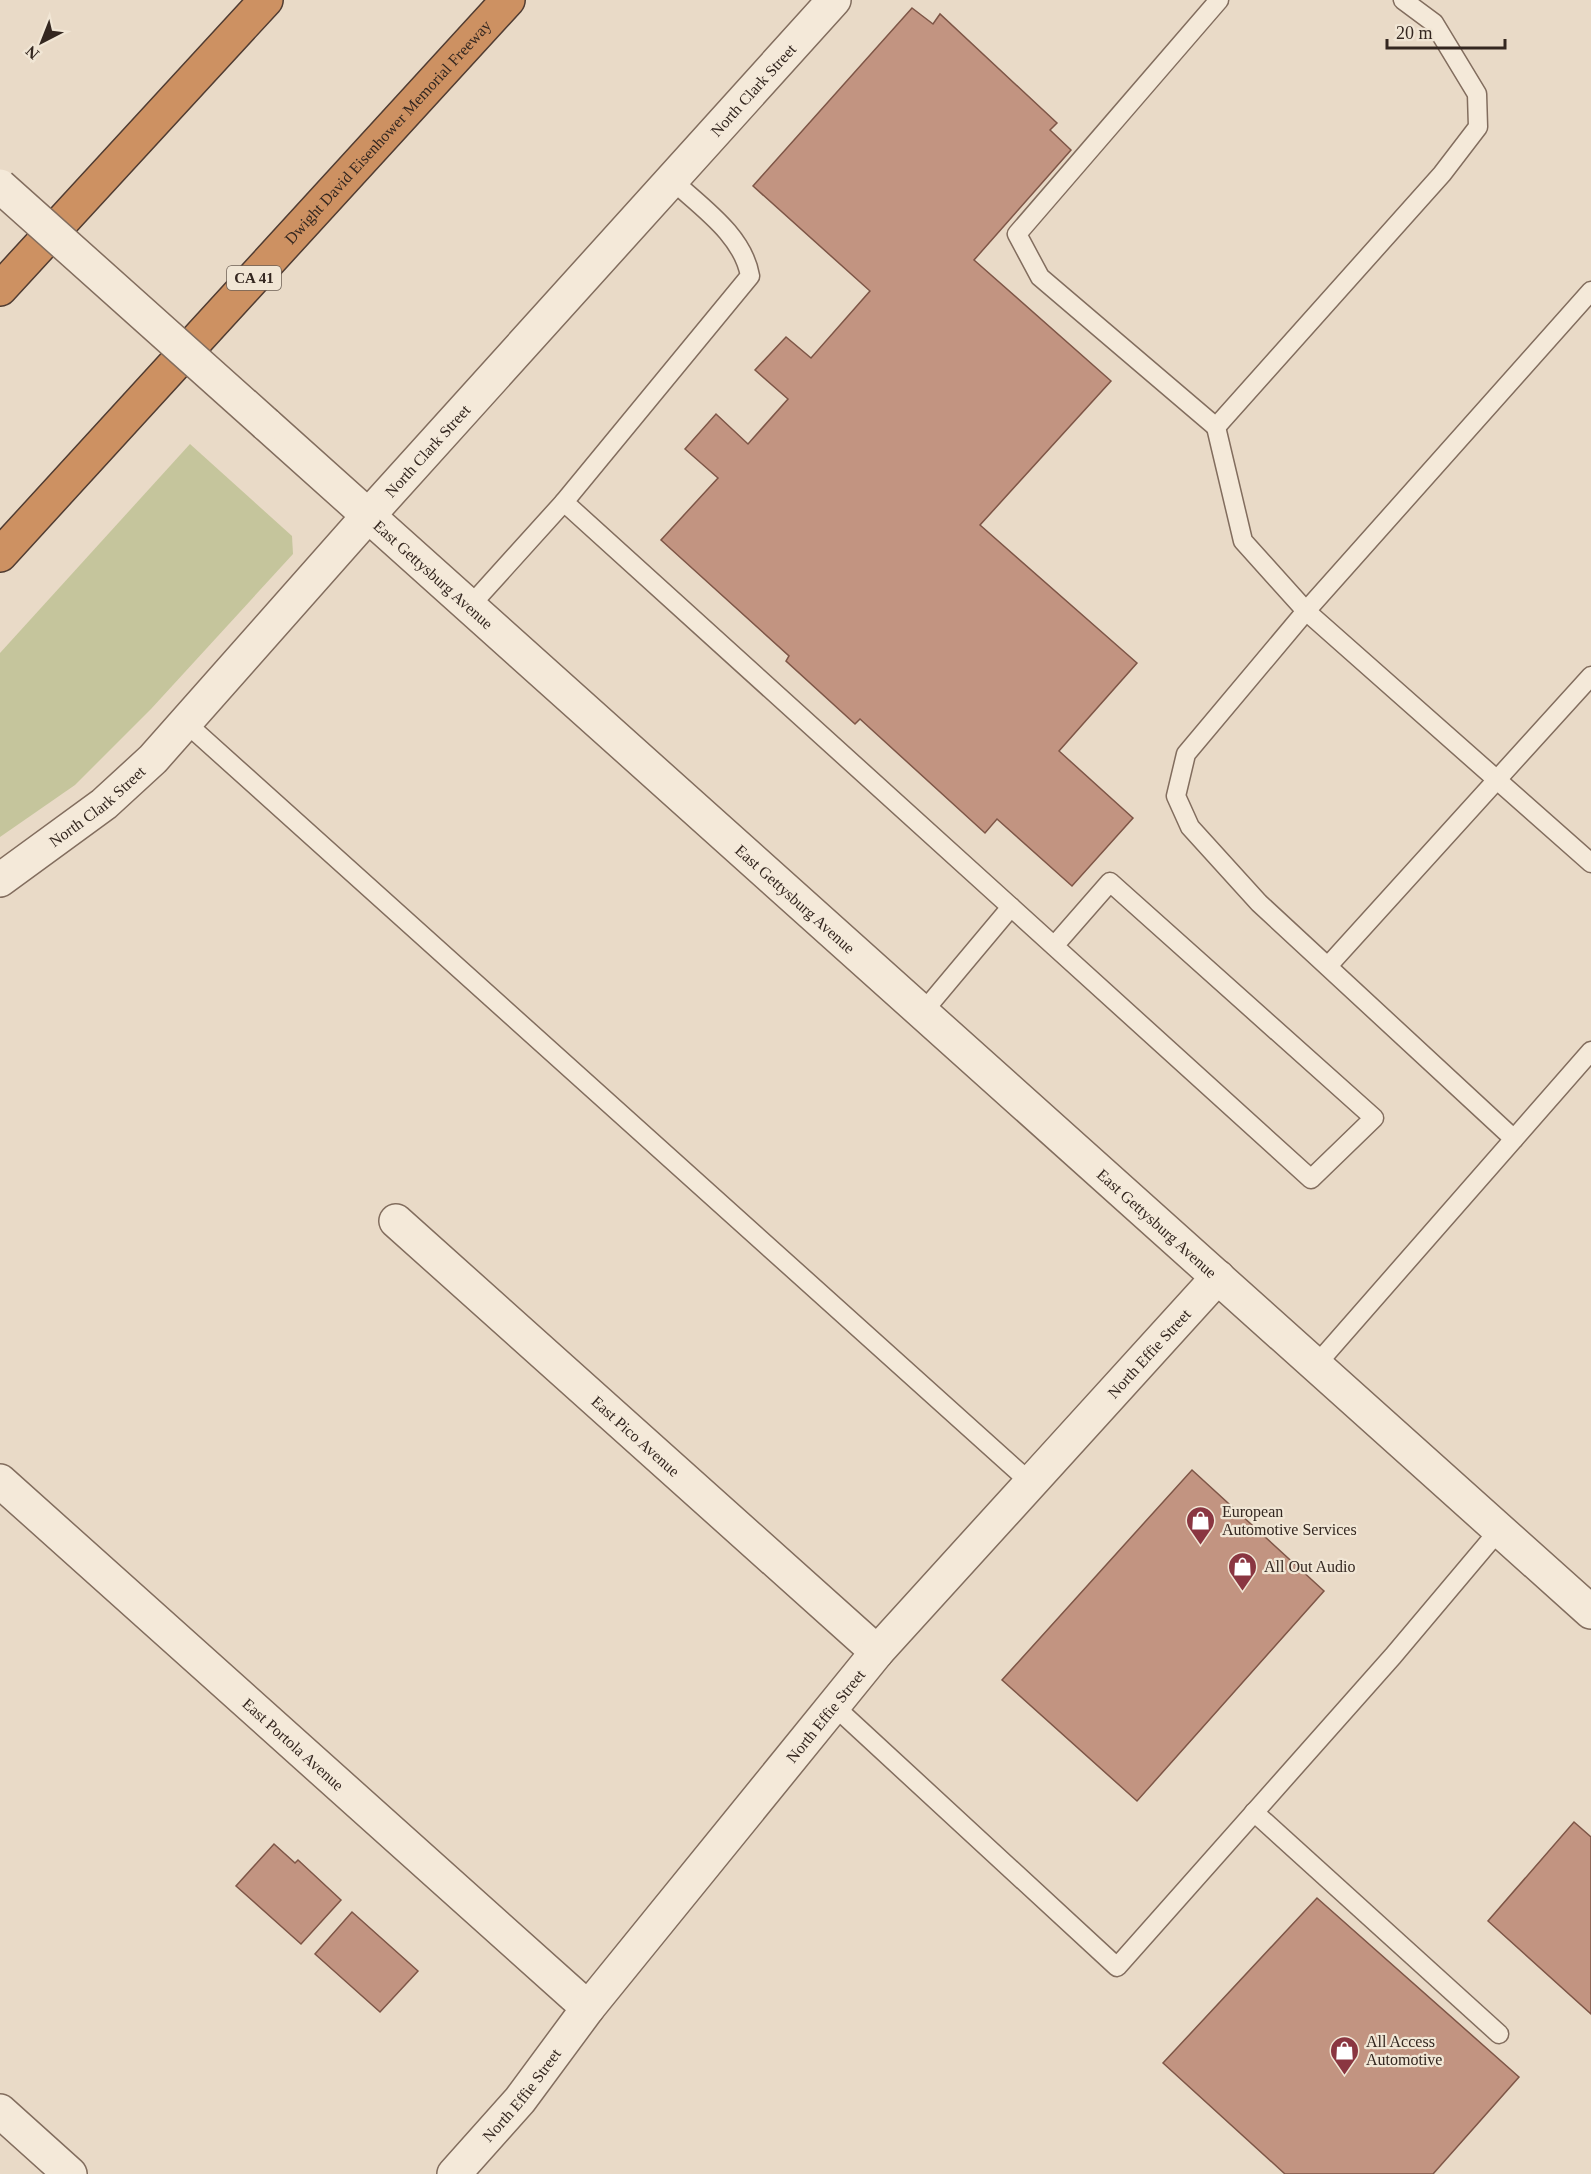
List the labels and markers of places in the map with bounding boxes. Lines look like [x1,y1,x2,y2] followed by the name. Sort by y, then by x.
[1222,1503,1357,1538] place label: European Automotive Services
[1185,1504,1217,1546] shop icon: European Automotive Services
[1227,1550,1259,1592] shop icon: All Out Audio
[1264,1558,1356,1575] place label: All Out Audio
[1366,2033,1442,2068] place label: All Access Automotive
[1329,2034,1361,2076] shop icon: All Access Automotive

